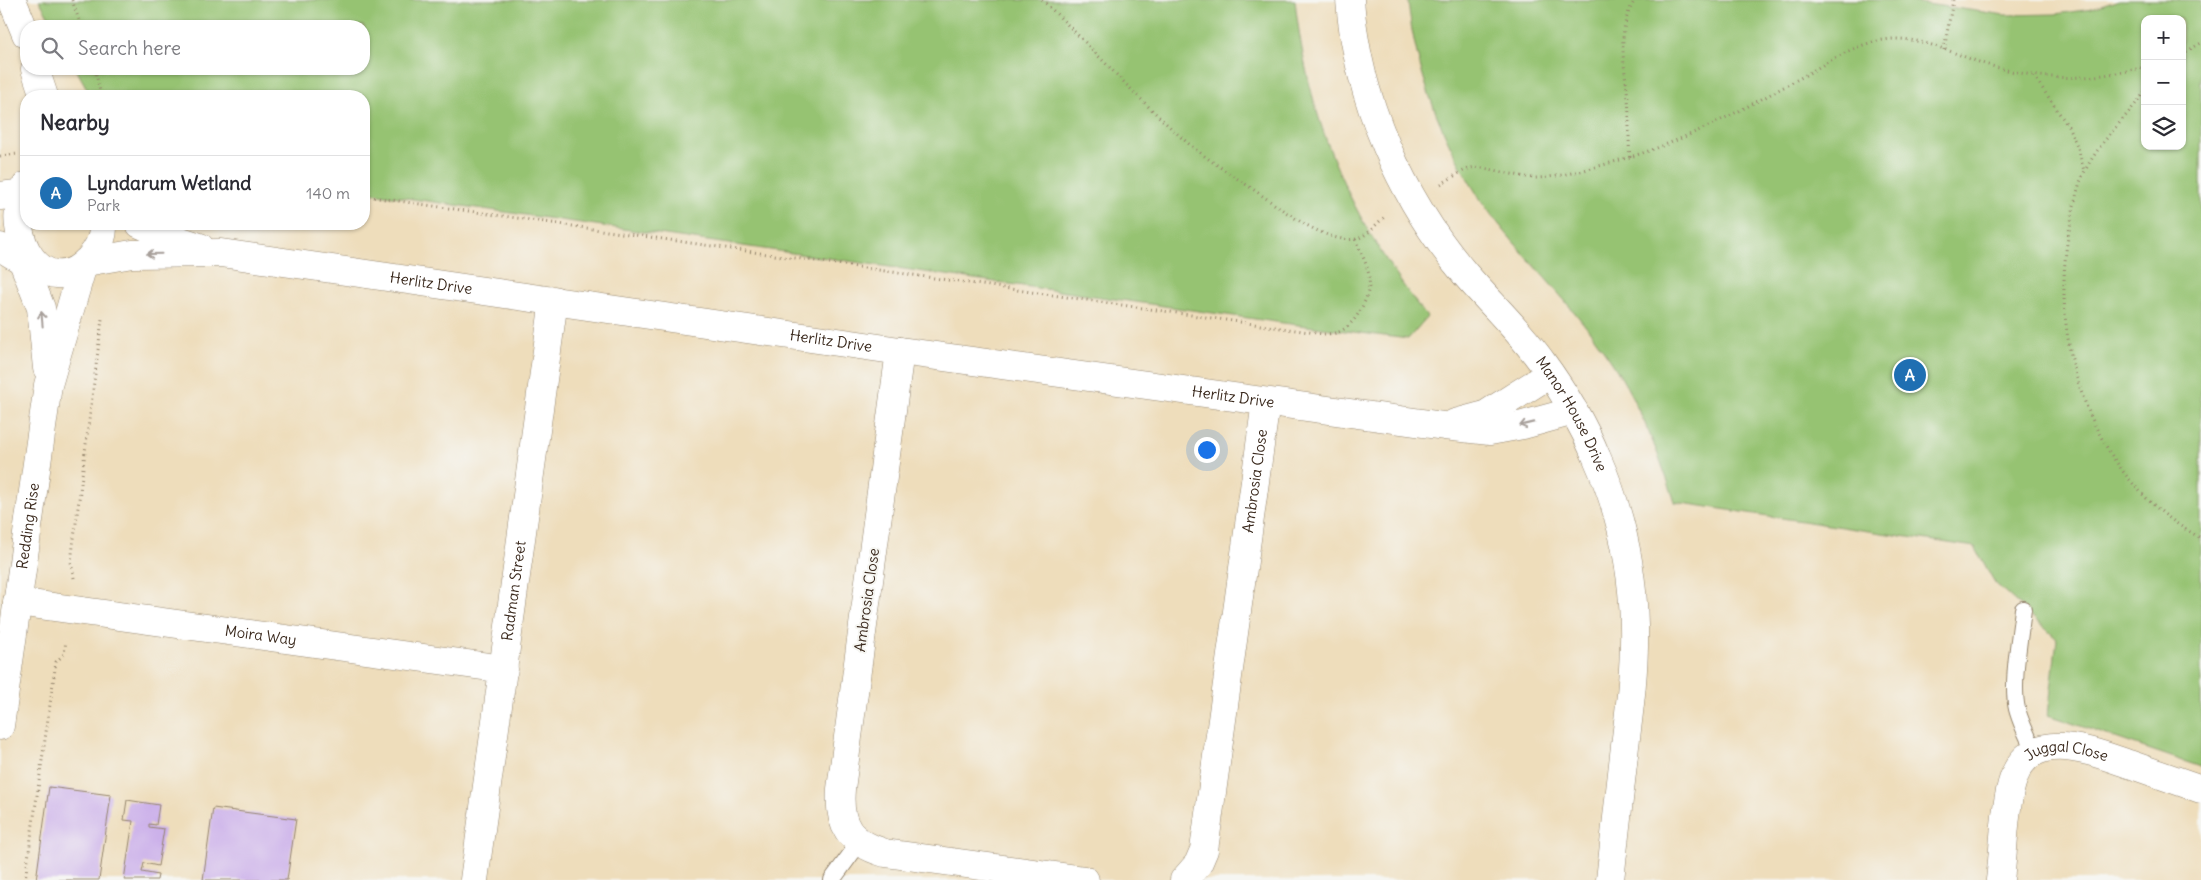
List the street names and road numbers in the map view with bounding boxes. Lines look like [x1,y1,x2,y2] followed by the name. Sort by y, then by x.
[389,268,474,298] street label: Herlitz Drive
[789,325,873,356] street label: Herlitz Drive
[1532,352,1612,474] street label: Manor House Drive
[1191,381,1276,412] street label: Herlitz Drive
[1238,428,1271,534] street label: Ambrosia Close
[12,482,43,570] street label: Redding Rise
[497,539,530,642] street label: Radman Street
[850,547,883,653] street label: Ambrosia Close
[224,621,298,649] street label: Moira Way
[2020,737,2111,765] street label: Juggal Close

